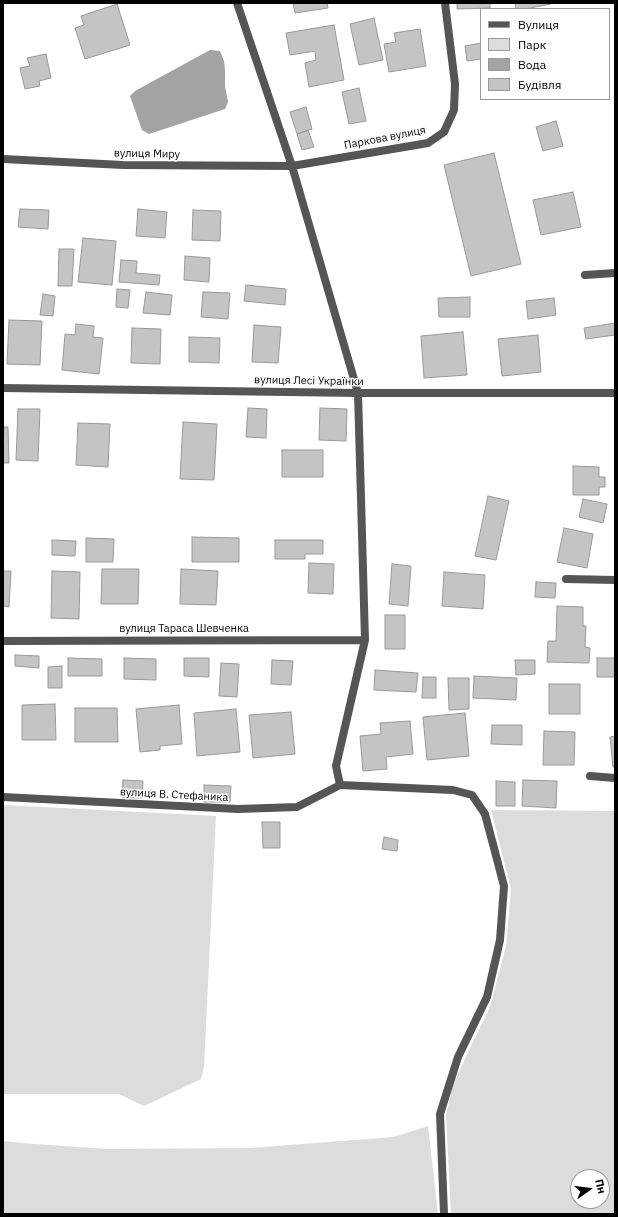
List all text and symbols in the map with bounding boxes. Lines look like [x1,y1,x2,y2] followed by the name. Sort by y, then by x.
[480,8,610,100] legend
[518,17,559,32] text: Вулиця
[518,37,546,52] text: Парк
[518,57,546,72] text: Вода
[518,77,561,92] text: Будівля
[343,124,427,152] street label: Паркова вулиця
[114,147,180,161] street label: вулиця Миру
[254,373,364,389] street label: вулиця Лесі Українки
[119,622,249,636] street label: вулиця Тараса Шевченка
[119,786,229,804] street label: вулиця В. Стефаника
[570,1169,610,1209] north arrow
[592,1178,609,1195] text: Пн

